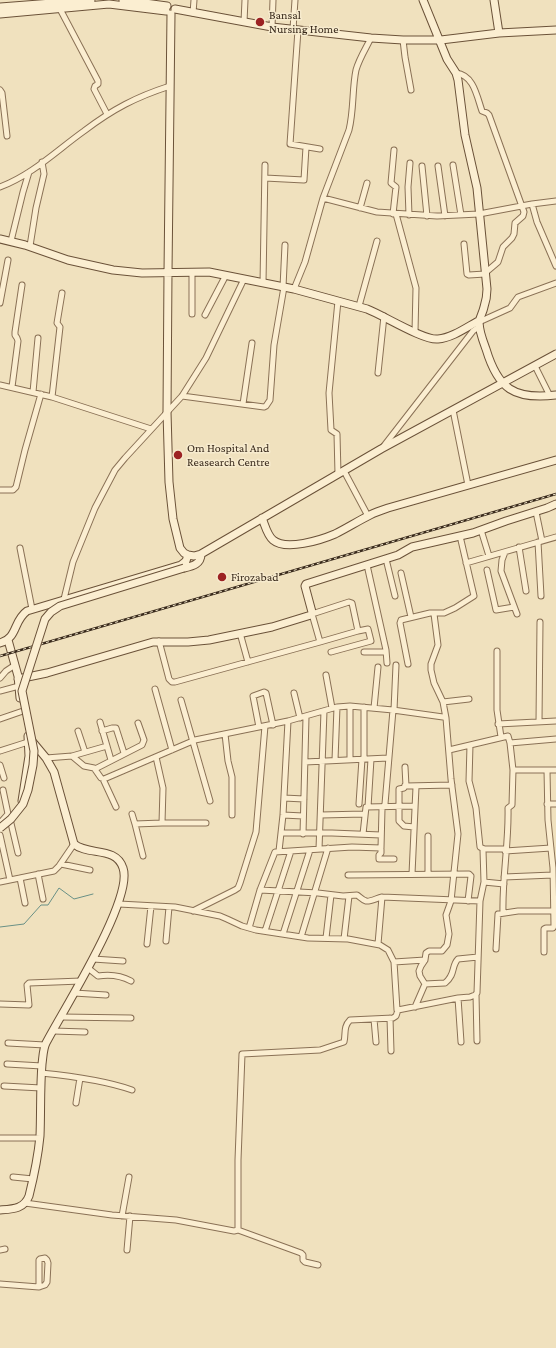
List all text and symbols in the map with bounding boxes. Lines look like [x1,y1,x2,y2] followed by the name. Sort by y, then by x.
[269,8,339,36] place label: Bansal Nursing Home
[254,16,266,28] marker: Bansal Nursing Home
[187,441,269,469] place label: Om Hospital And Reasearch Centre
[172,449,184,461] marker: Om Hospital And Reasearch Centre
[231,570,279,584] place label: Firozabad
[216,571,228,583] marker: Firozabad

